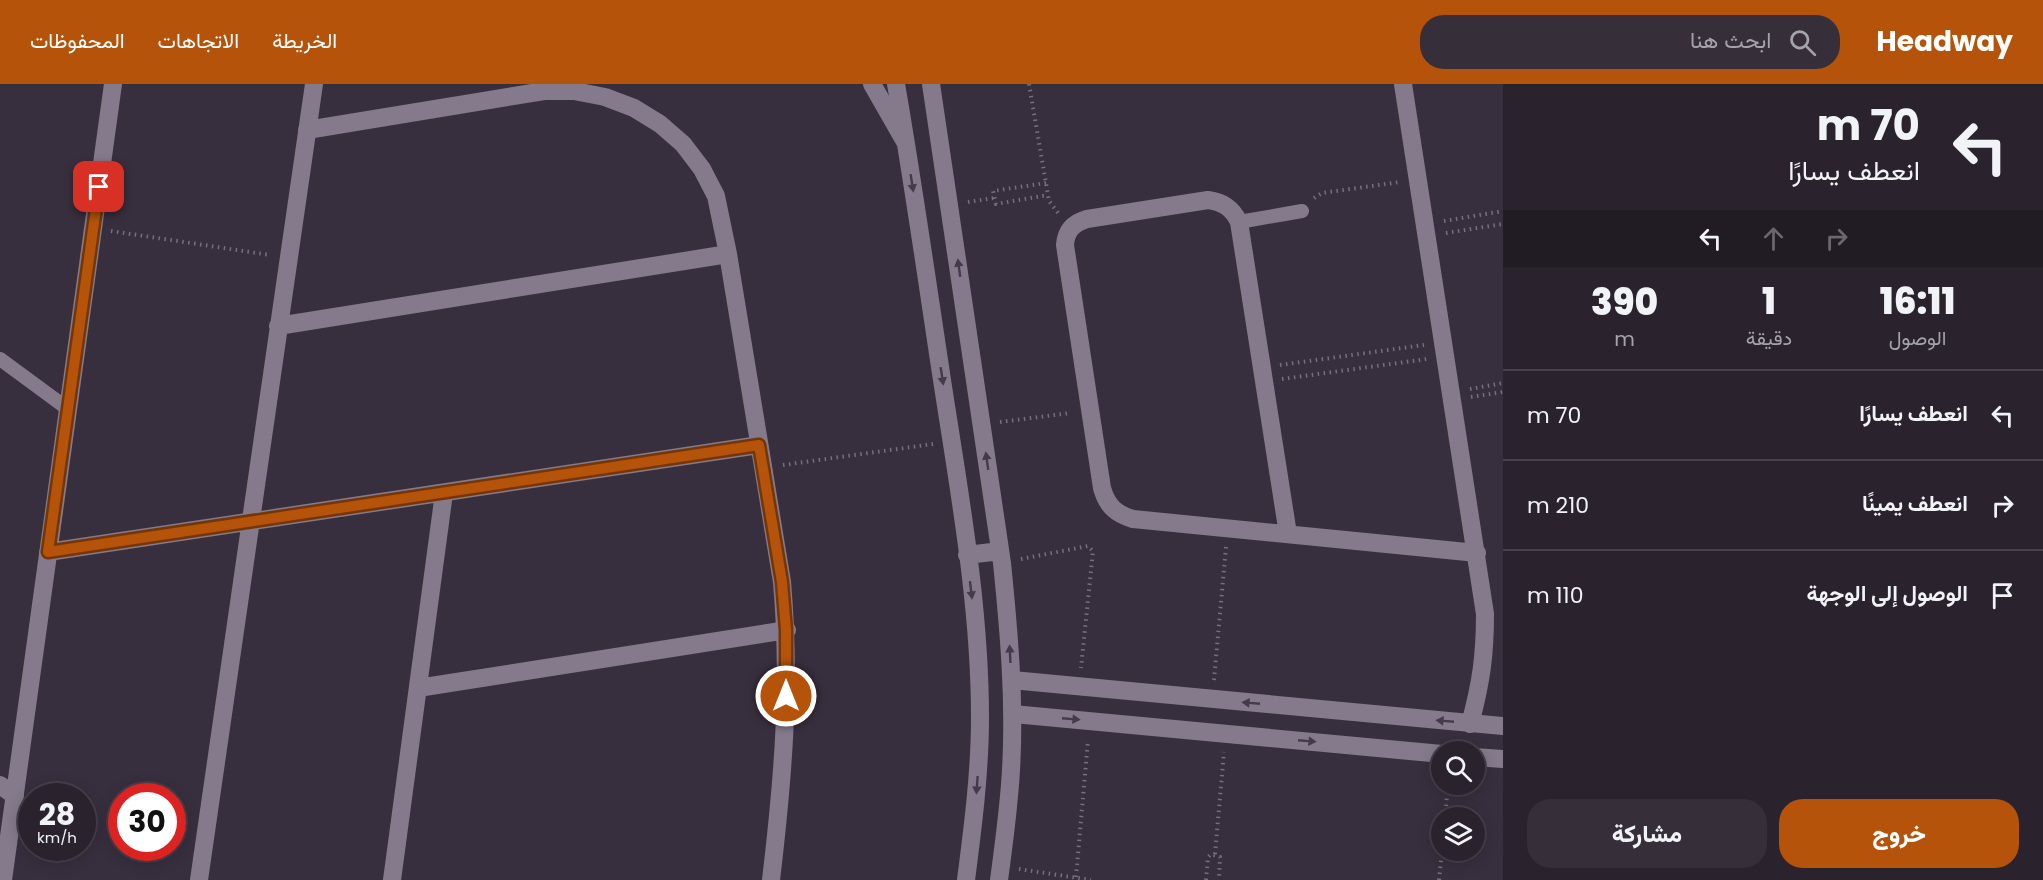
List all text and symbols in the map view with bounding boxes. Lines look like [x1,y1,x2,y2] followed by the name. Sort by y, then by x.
[1420,15,1840,69] search box
[1876,22,2013,61] text: Headway
[1690,25,1771,56] text: ابحث هنا
[30,26,125,55] text: المحفوظات
[158,26,239,55] text: الاتجاهات
[272,26,337,55] text: الخريطة
[1786,26,1819,59] icon: search
[1817,96,1920,155] text: 70 m
[1941,108,2019,186] icon: left
[1788,152,1920,189] text: انعطف يسارًا
[73,161,124,212] pin
[82,170,115,203] icon: arrive
[908,174,917,193] one-way arrow
[1694,222,1727,255] icon: left
[1757,222,1790,255] icon: ahead
[1820,222,1853,255] icon: right
[954,258,963,277] one-way arrow
[1762,276,1776,327] text: 1
[1880,276,1955,327] text: 16:11
[1591,277,1658,328] text: 390
[1746,324,1792,352] text: دقيقة
[1889,324,1946,352] text: الوصول
[1614,325,1635,353] text: m
[937,367,946,386] one-way arrow
[1859,398,1968,429] text: انعطف يسارًا
[1986,399,2019,432] icon: left
[1527,400,1581,431] text: 70 m
[983,451,992,470] one-way arrow
[1862,488,1968,519] text: انعطف يمينًا
[1986,489,2019,522] icon: right
[1527,490,1589,521] text: 210 m
[1807,578,1968,609] text: الوصول إلى الوجهة
[1986,579,2019,612] icon: arrive
[1527,580,1583,611] text: 110 m
[967,581,976,600] one-way arrow
[1006,645,1015,664] one-way arrow
[754,664,818,728] position arrow
[1241,698,1260,708] one-way arrow
[1061,714,1080,724] one-way arrow
[1435,716,1454,726] one-way arrow
[1297,736,1316,746] one-way arrow
[1431,741,1485,861] map controls
[1431,741,1485,795] button: search
[972,775,982,794] one-way arrow
[108,783,186,861] speed limit sign: 30
[39,793,75,836] text: 28
[1527,799,1767,868] button: مشاركة
[1779,799,2019,868] button: خروج
[1431,807,1485,861] button: layers
[37,827,77,848] text: km/h

